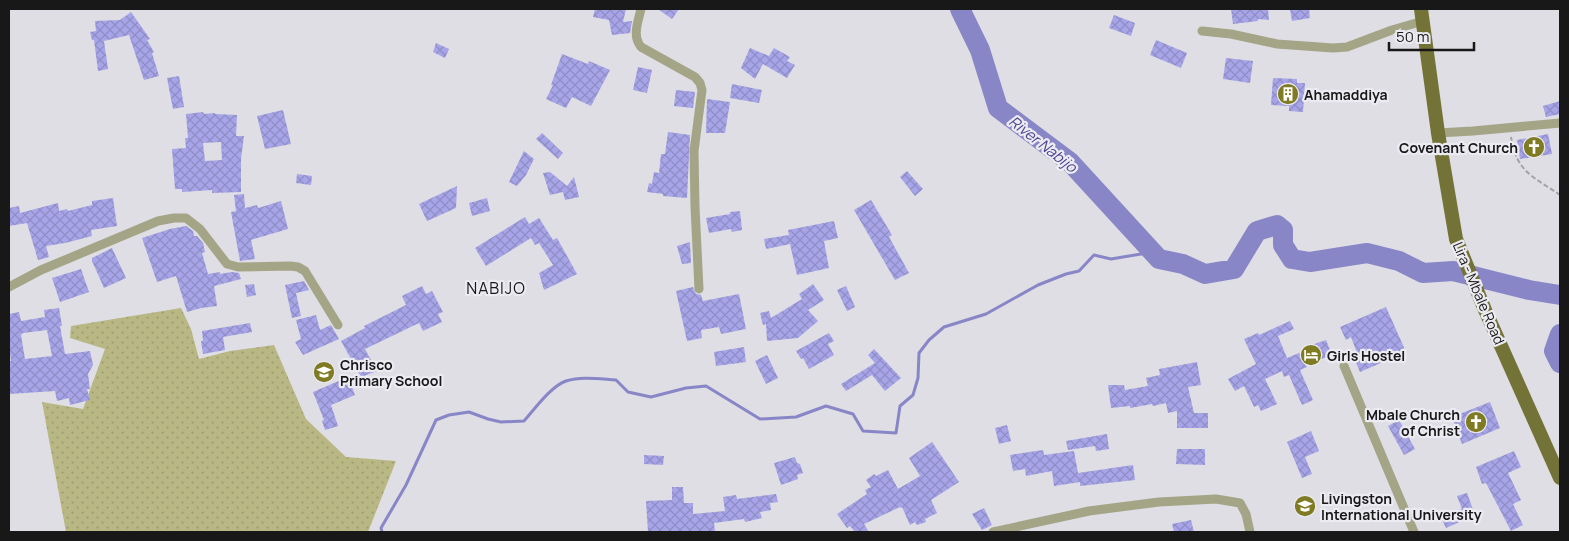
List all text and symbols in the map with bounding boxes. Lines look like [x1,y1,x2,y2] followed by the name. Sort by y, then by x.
[1389,20,1474,52] scale bar
[1396,26,1430,47] text: 50 m
[1276,82,1300,106] building icon: Ahamaddiya
[1304,85,1388,104] place label: Ahamaddiya
[1005,111,1082,178] water label: River Nabijo
[1522,135,1546,159] church icon: Covenant Church
[1399,138,1518,157] place label: Covenant Church
[1449,239,1509,347] street label: Lira - Mbale Road
[466,277,526,299] district label: NABIJO
[1299,343,1323,367] hotel icon: Girls Hostel
[1327,346,1405,365] place label: Girls Hostel
[340,355,442,390] place label: Chrisco Primary School
[312,360,336,384] school or university icon: Chrisco Primary School
[1366,405,1460,440] place label: Mbale Church of Christ
[1464,410,1488,434] church icon: Mbale Church of Christ
[1321,489,1482,524] place label: Livingston International University
[1293,494,1317,518] school or university icon: Livingston International University

